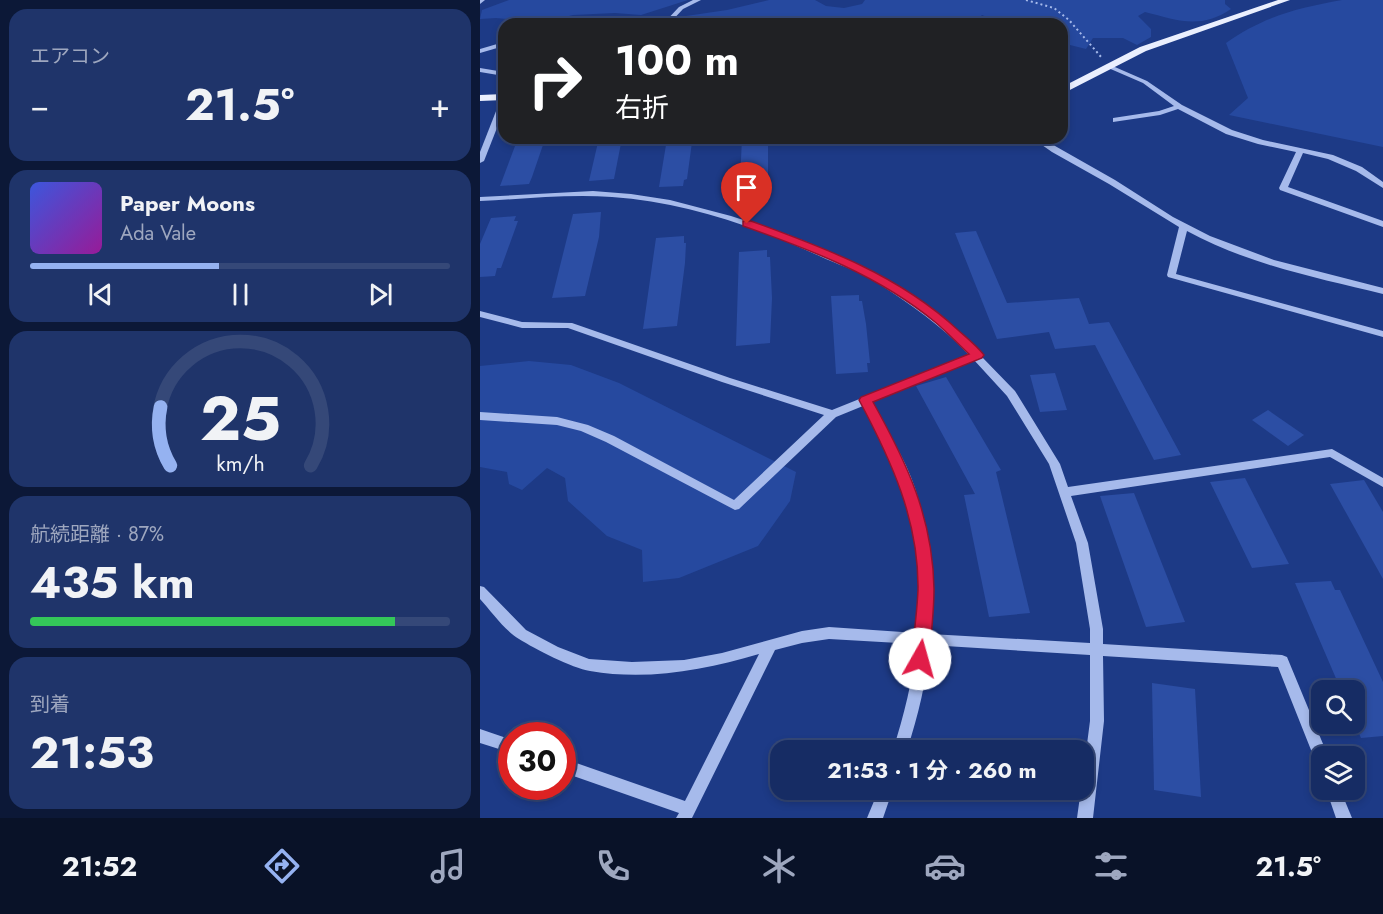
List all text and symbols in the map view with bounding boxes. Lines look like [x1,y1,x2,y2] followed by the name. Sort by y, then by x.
[615,30,739,91] text: 100 m
[30,42,110,71] text: エアコン
[516,42,594,120] icon: right
[185,72,294,137] text: 21.5°
[30,82,49,129] text: −
[430,82,450,129] text: +
[615,88,669,127] text: 右折
[721,162,772,224] pin
[730,171,763,204] icon: arrive
[120,187,255,219] text: Paper Moons
[120,219,196,248] text: Ada Vale
[84,278,117,311] icon: previous
[224,278,257,311] icon: pause
[364,278,397,311] icon: next
[199,373,281,463] text: 25
[216,448,264,479] text: km/h
[30,520,164,549] text: 航続距離 · 87%
[30,550,195,615] text: 435 km
[888,627,952,691] position arrow
[1311,680,1365,800] map controls
[1311,680,1365,734] button: search
[30,690,70,719] text: 到着
[30,720,154,785] text: 21:53
[498,722,576,800] speed limit sign: 30
[1311,746,1365,800] button: layers
[827,754,1037,786] text: 21:53 · 1 分 · 260 m
[261,845,303,887] icon: directions
[427,845,469,887] icon: music
[592,845,634,887] icon: phone
[758,845,800,887] icon: climate
[924,845,966,887] icon: car
[1090,845,1132,887] icon: filters
[62,847,137,886] text: 21:52
[1256,847,1321,886] text: 21.5°

